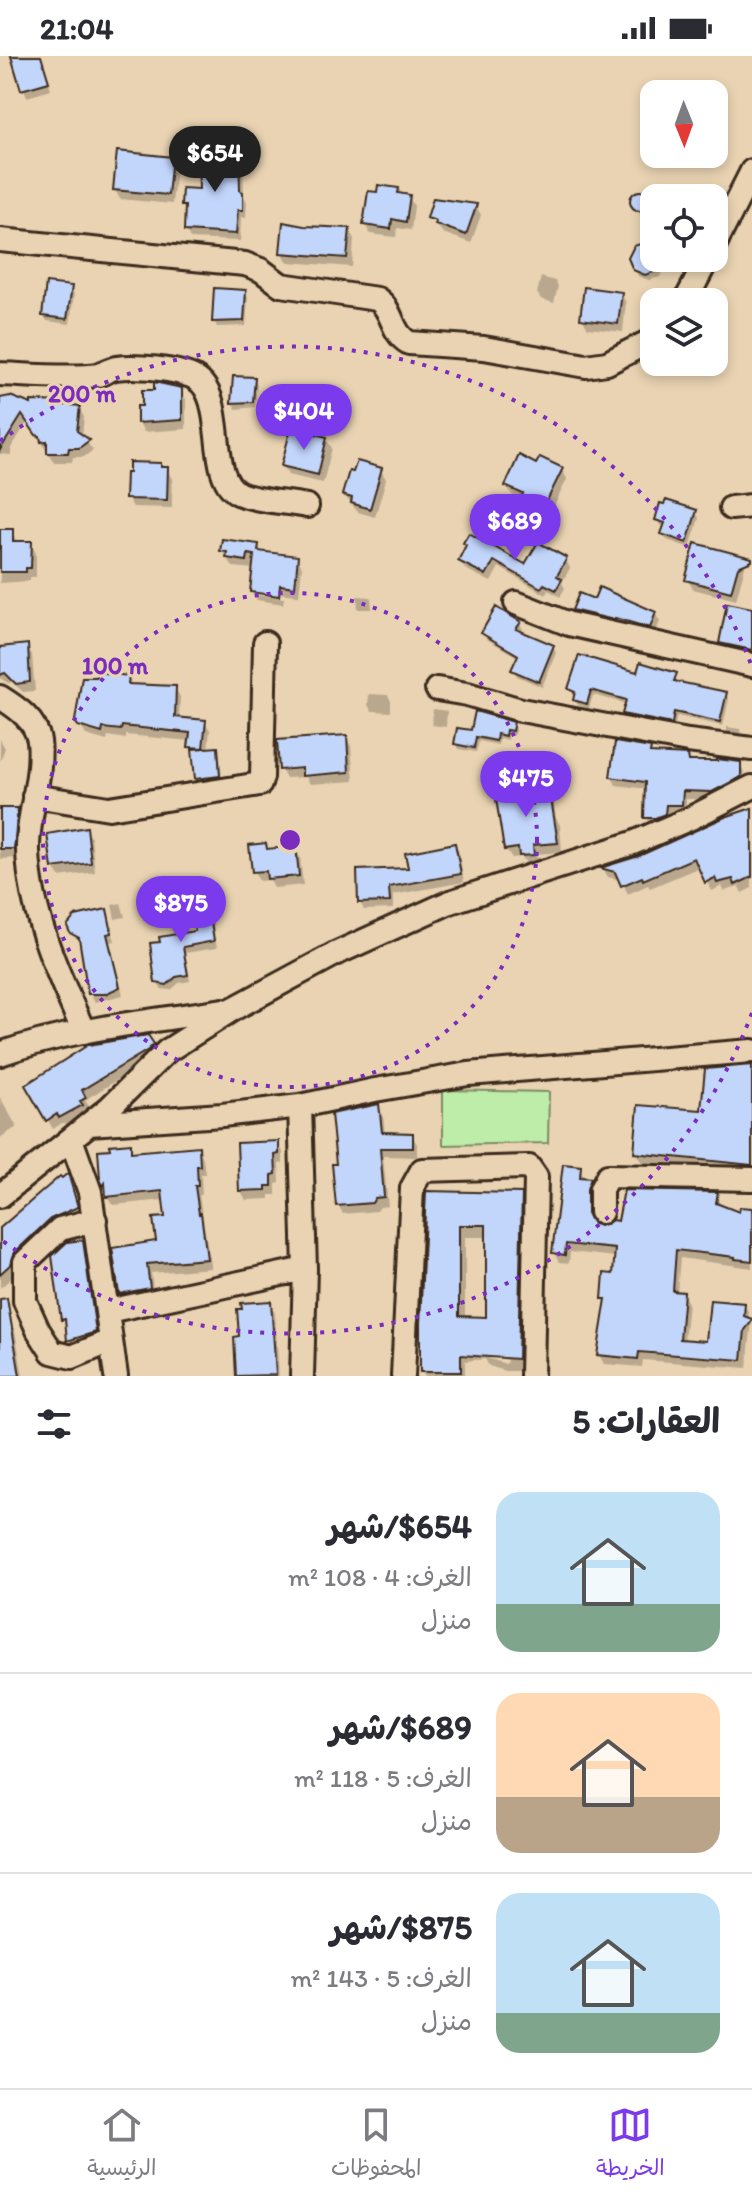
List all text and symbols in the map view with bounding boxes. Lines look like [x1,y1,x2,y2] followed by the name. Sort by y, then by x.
[40,10,114,47] text: 21:04
[640,80,728,168] north arrow
[640,80,728,376] map controls
[168,126,262,194] pin: $654
[187,136,243,168] text: $654
[640,184,728,272] button: locate
[640,288,728,376] button: layers
[48,379,117,408] text: 200 m
[257,384,351,452] pin: $404
[274,394,334,426] text: $404
[468,494,562,562] pin: $689
[488,504,542,536] text: $689
[82,651,149,680] text: 100 m
[479,751,573,819] pin: $475
[498,761,554,793] text: $475
[276,826,304,854] centre of rings
[134,876,228,944] pin: $875
[154,886,208,918] text: $875
[572,1401,720,1442] text: العقارات: 5
[32,1402,76,1446] icon: filters
[328,1506,472,1547] text: $654/شهر
[560,1524,656,1620] icon: home
[288,1561,472,1593] text: الغرف: 4 · 108 m²
[421,1604,472,1636] text: منزل
[330,1707,472,1748] text: $689/شهر
[560,1725,656,1821] icon: home
[294,1762,472,1794] text: الغرف: 5 · 118 m²
[421,1805,472,1837] text: منزل
[331,1907,472,1948] text: $875/شهر
[560,1925,656,2021] icon: home
[290,1962,472,1994] text: الغرف: 5 · 143 m²
[421,2005,472,2037] text: منزل
[87,2103,156,2187] tab: الرئيسية
[331,2103,422,2187] tab: المحفوظات
[596,2103,665,2187] tab: الخريطة

